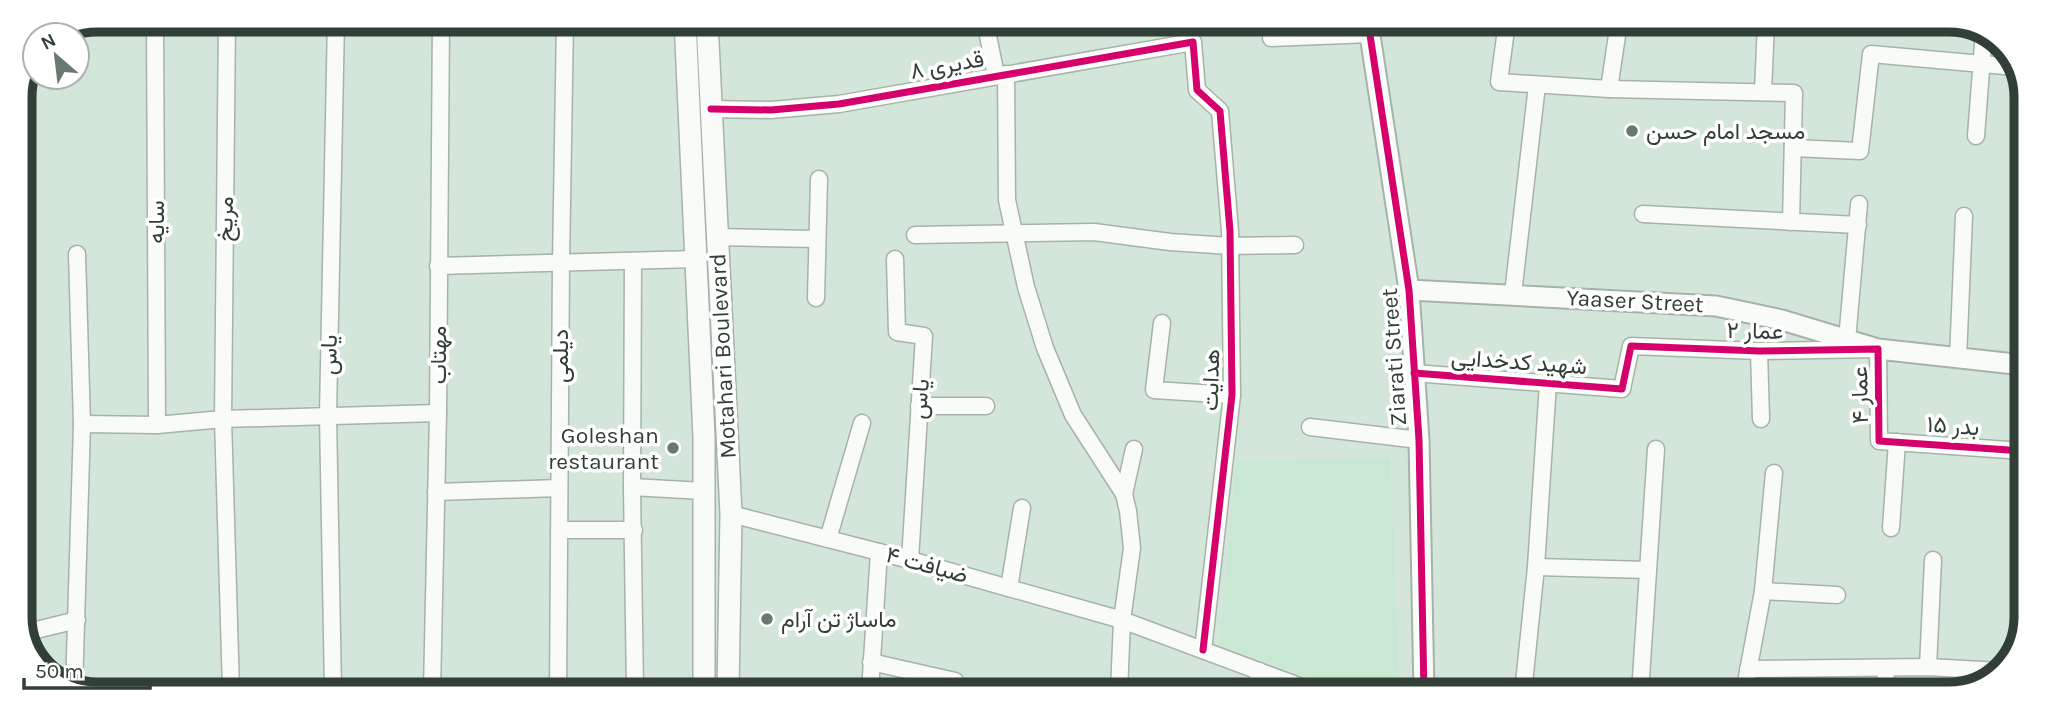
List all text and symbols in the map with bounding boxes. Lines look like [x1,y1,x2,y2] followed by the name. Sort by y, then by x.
[21,21,91,91] north arrow
[37,29,60,55] text: N
[908,45,986,86] street label: قدیری ۸
[1646,118,1805,146] place label: مسجد امام حسن
[1624,123,1640,139] marker: مسجد امام حسن
[211,196,241,242] street label: مریخ
[143,200,170,244] street label: سایه
[704,253,742,459] street label: Motahari Boulevard
[1566,284,1705,318] street label: Yaaser Street
[1376,287,1412,427] street label: Ziarati Street
[1726,317,1784,346] street label: عمار ۲
[425,326,453,384] street label: مهتاب
[547,329,574,383] street label: دیلمی
[315,335,343,375] street label: یاس
[1450,344,1588,381] street label: شهید کدخدایی
[1196,349,1226,411] street label: هدایت
[1846,366,1875,424] street label: عمار ۴
[905,378,935,420] street label: یاس
[1926,411,1980,442] street label: بدر ۱۵
[548,422,659,475] place label: Goleshan restaurant
[665,440,681,456] marker: Goleshan restaurant
[883,541,971,589] street label: ضیافت ۴
[781,606,897,634] place label: ماساژ تن آرام
[759,611,775,627] marker: ماساژ تن آرام
[24,646,150,690] scale bar
[35,659,84,683] text: 50 m

